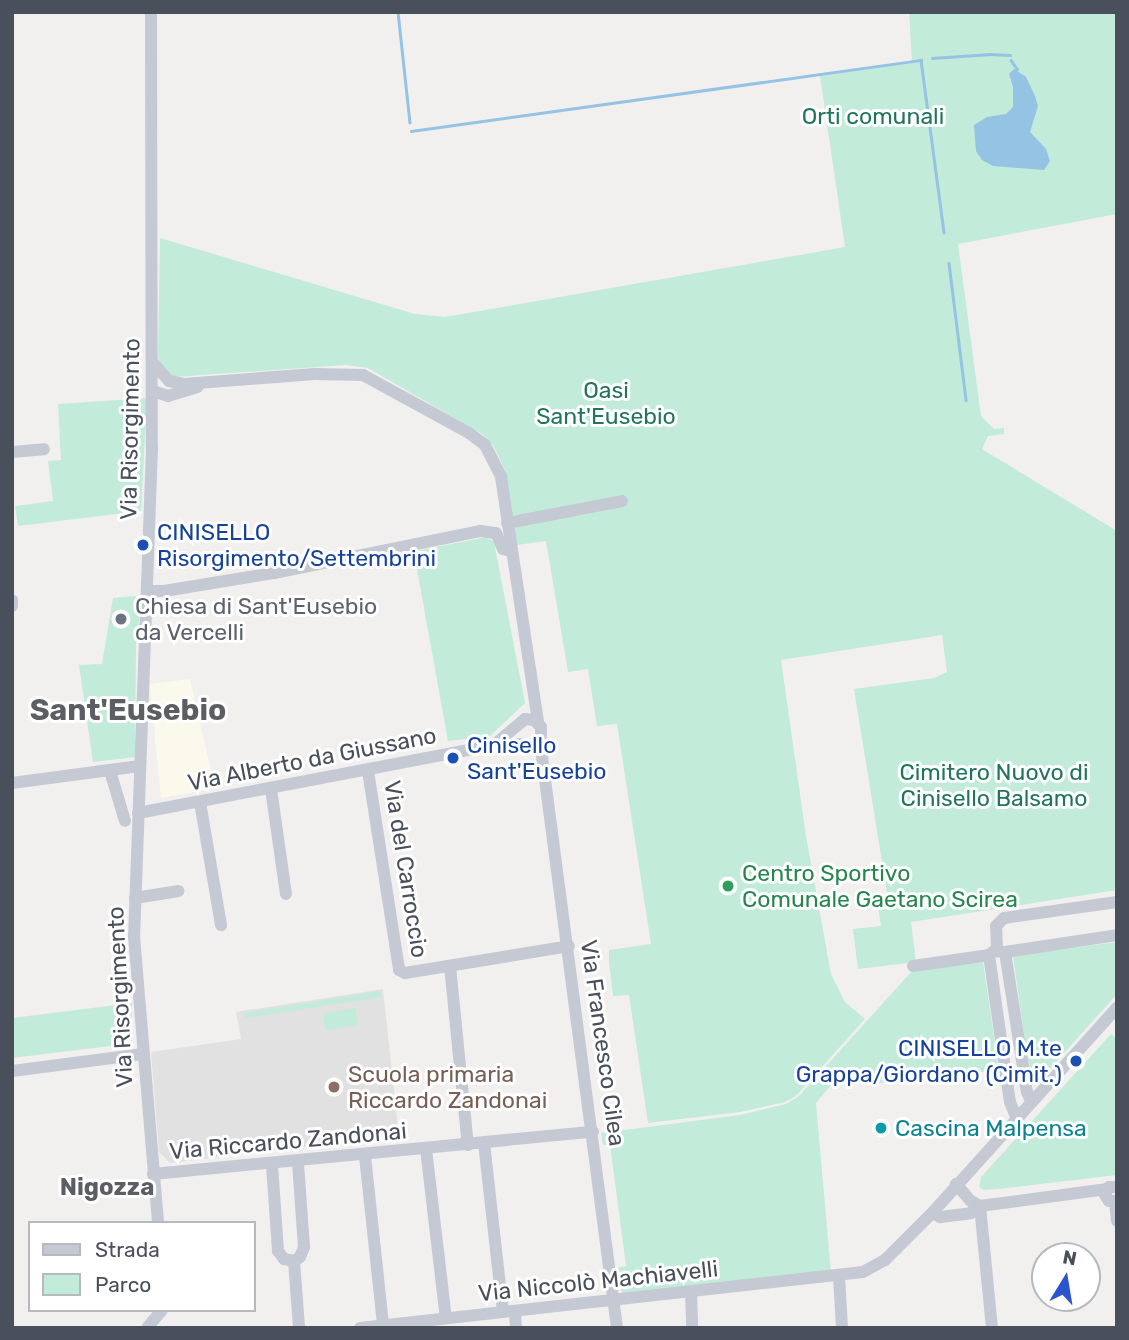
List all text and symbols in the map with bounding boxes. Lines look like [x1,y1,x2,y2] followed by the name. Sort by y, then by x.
[802,102,944,130] park label: Orti comunali
[115,338,145,520] street label: Via Risorgimento
[536,376,676,430] park label: Oasi Sant'Eusebio
[157,518,436,572] place label: CINISELLO Risorgimento/Settembrini
[135,537,151,553] marker: CINISELLO Risorgimento/Settembrini
[135,592,377,646] place label: Chiesa di Sant'Eusebio da Vercelli
[113,611,129,627] marker: Chiesa di Sant'Eusebio da Vercelli
[30,692,226,728] district label: Sant'Eusebio
[185,721,439,797] street label: Via Alberto da Giussano
[467,731,606,785] place label: Cinisello Sant'Eusebio
[445,750,461,766] marker: Cinisello Sant'Eusebio
[899,758,1089,812] park label: Cimitero Nuovo di Cinisello Balsamo
[378,778,434,960] street label: Via del Carroccio
[742,859,1018,913] place label: Centro Sportivo Comunale Gaetano Scirea
[720,878,736,894] marker: Centro Sportivo Comunale Gaetano Scirea
[101,906,139,1088] street label: Via Risorgimento
[575,938,631,1148] street label: Via Francesco Cilea
[796,1034,1062,1088] place label: CINISELLO M.te Grappa/Giordano (Cimit.)
[1068,1053,1084,1069] marker: CINISELLO M.te Grappa/Giordano (Cimit.)
[348,1060,547,1114] place label: Scuola primaria Riccardo Zandonai
[326,1079,342,1095] marker: Scuola primaria Riccardo Zandonai
[895,1114,1087,1142] place label: Cascina Malpensa
[168,1117,408,1165] street label: Via Riccardo Zandonai
[873,1120,889,1136] marker: Cascina Malpensa
[60,1174,154,1202] district label: Nigozza
[28,1221,256,1312] legend
[95,1237,160,1262] text: Strada
[1031,1242,1101,1312] north arrow
[1061,1245,1079,1270] text: N
[477,1255,719,1307] street label: Via Niccolò Machiavelli
[95,1272,151,1297] text: Parco

